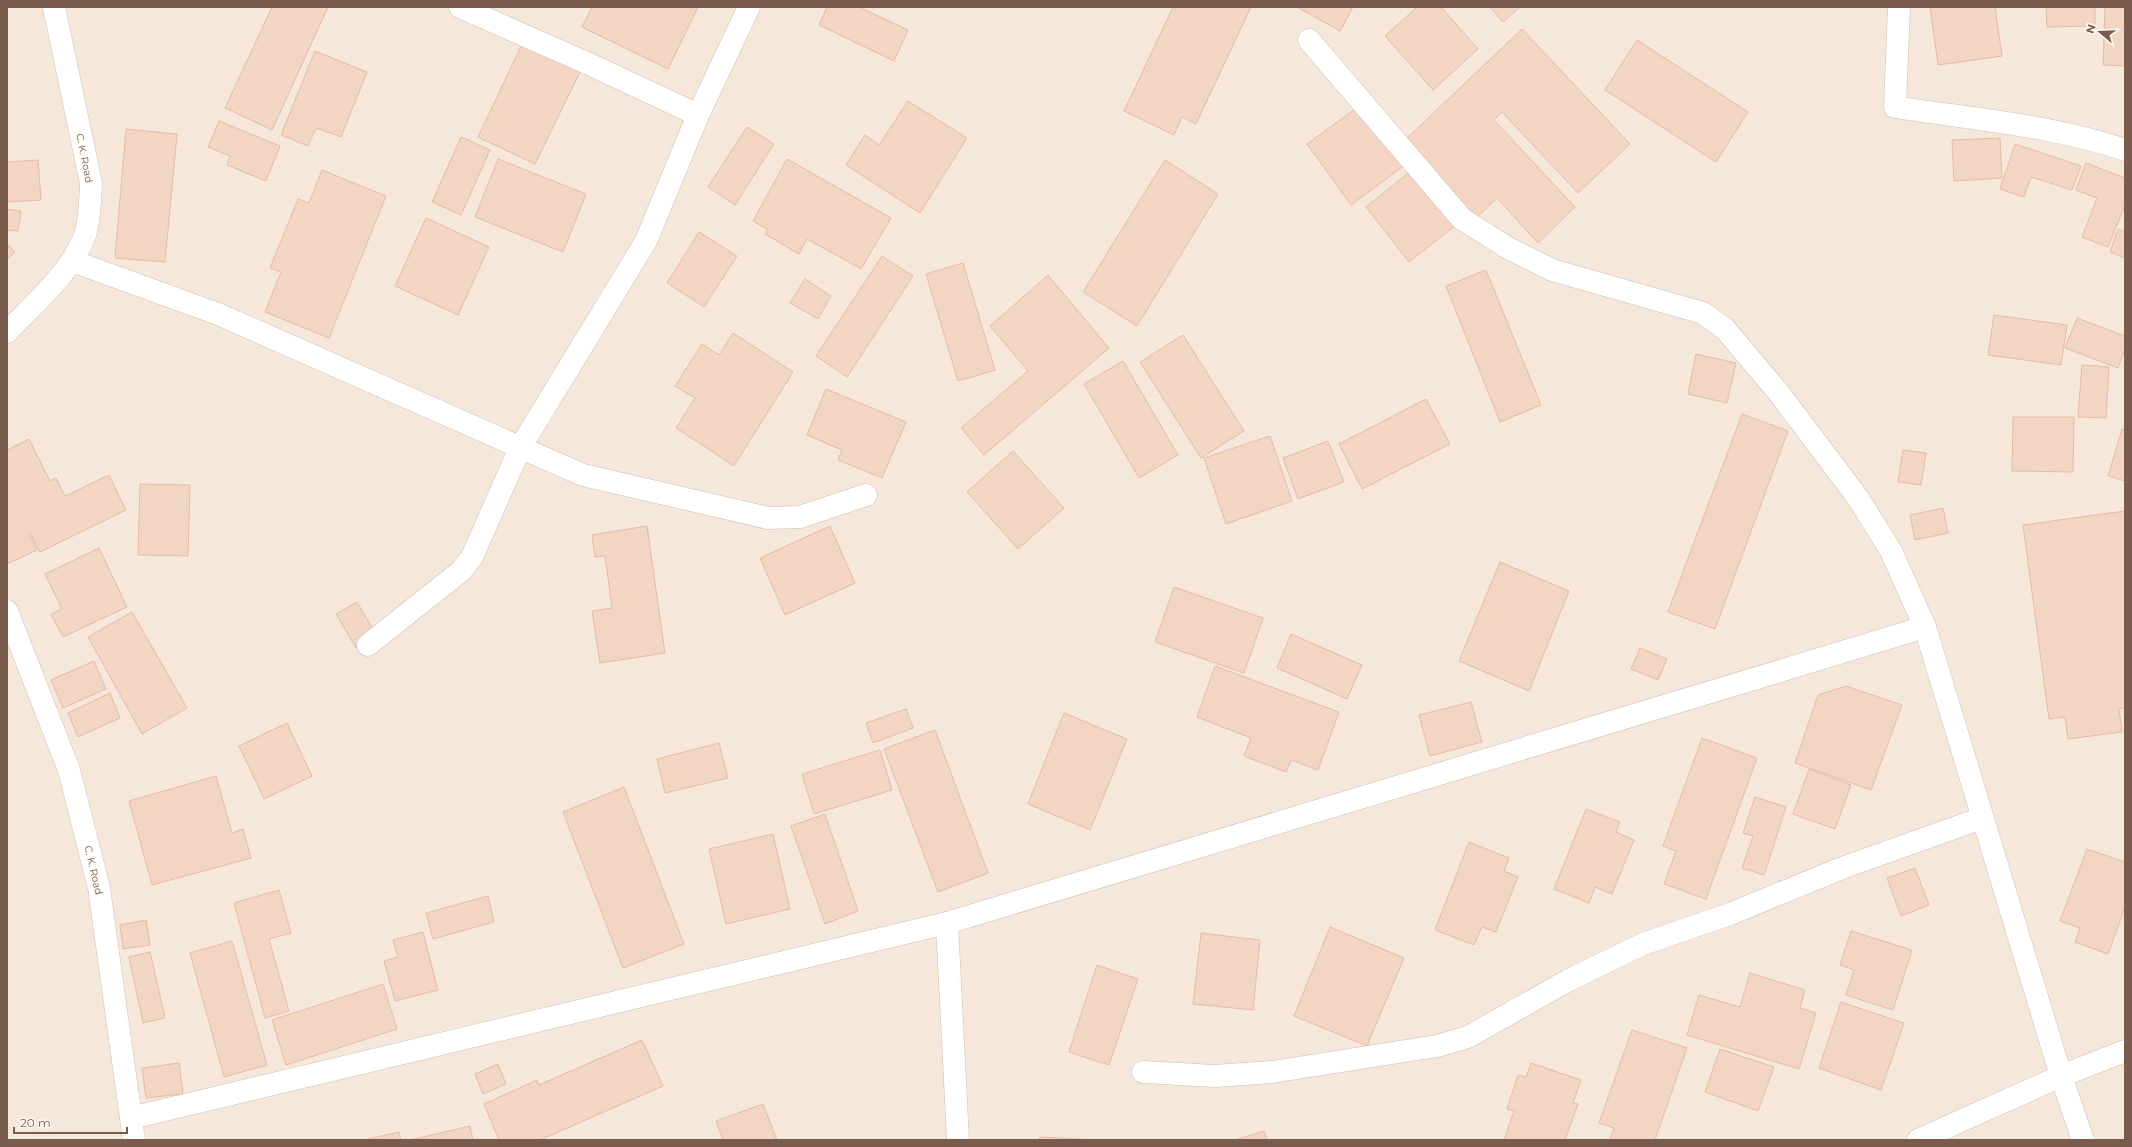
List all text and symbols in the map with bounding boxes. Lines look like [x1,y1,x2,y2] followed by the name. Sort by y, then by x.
[2080,12,2120,52] north arrow
[2082,22,2099,35] text: N
[73,132,96,184] street label: C. K. Road
[82,844,105,896] street label: C. K. Road
[14,1109,127,1135] scale bar
[20,1115,51,1130] text: 20 m

